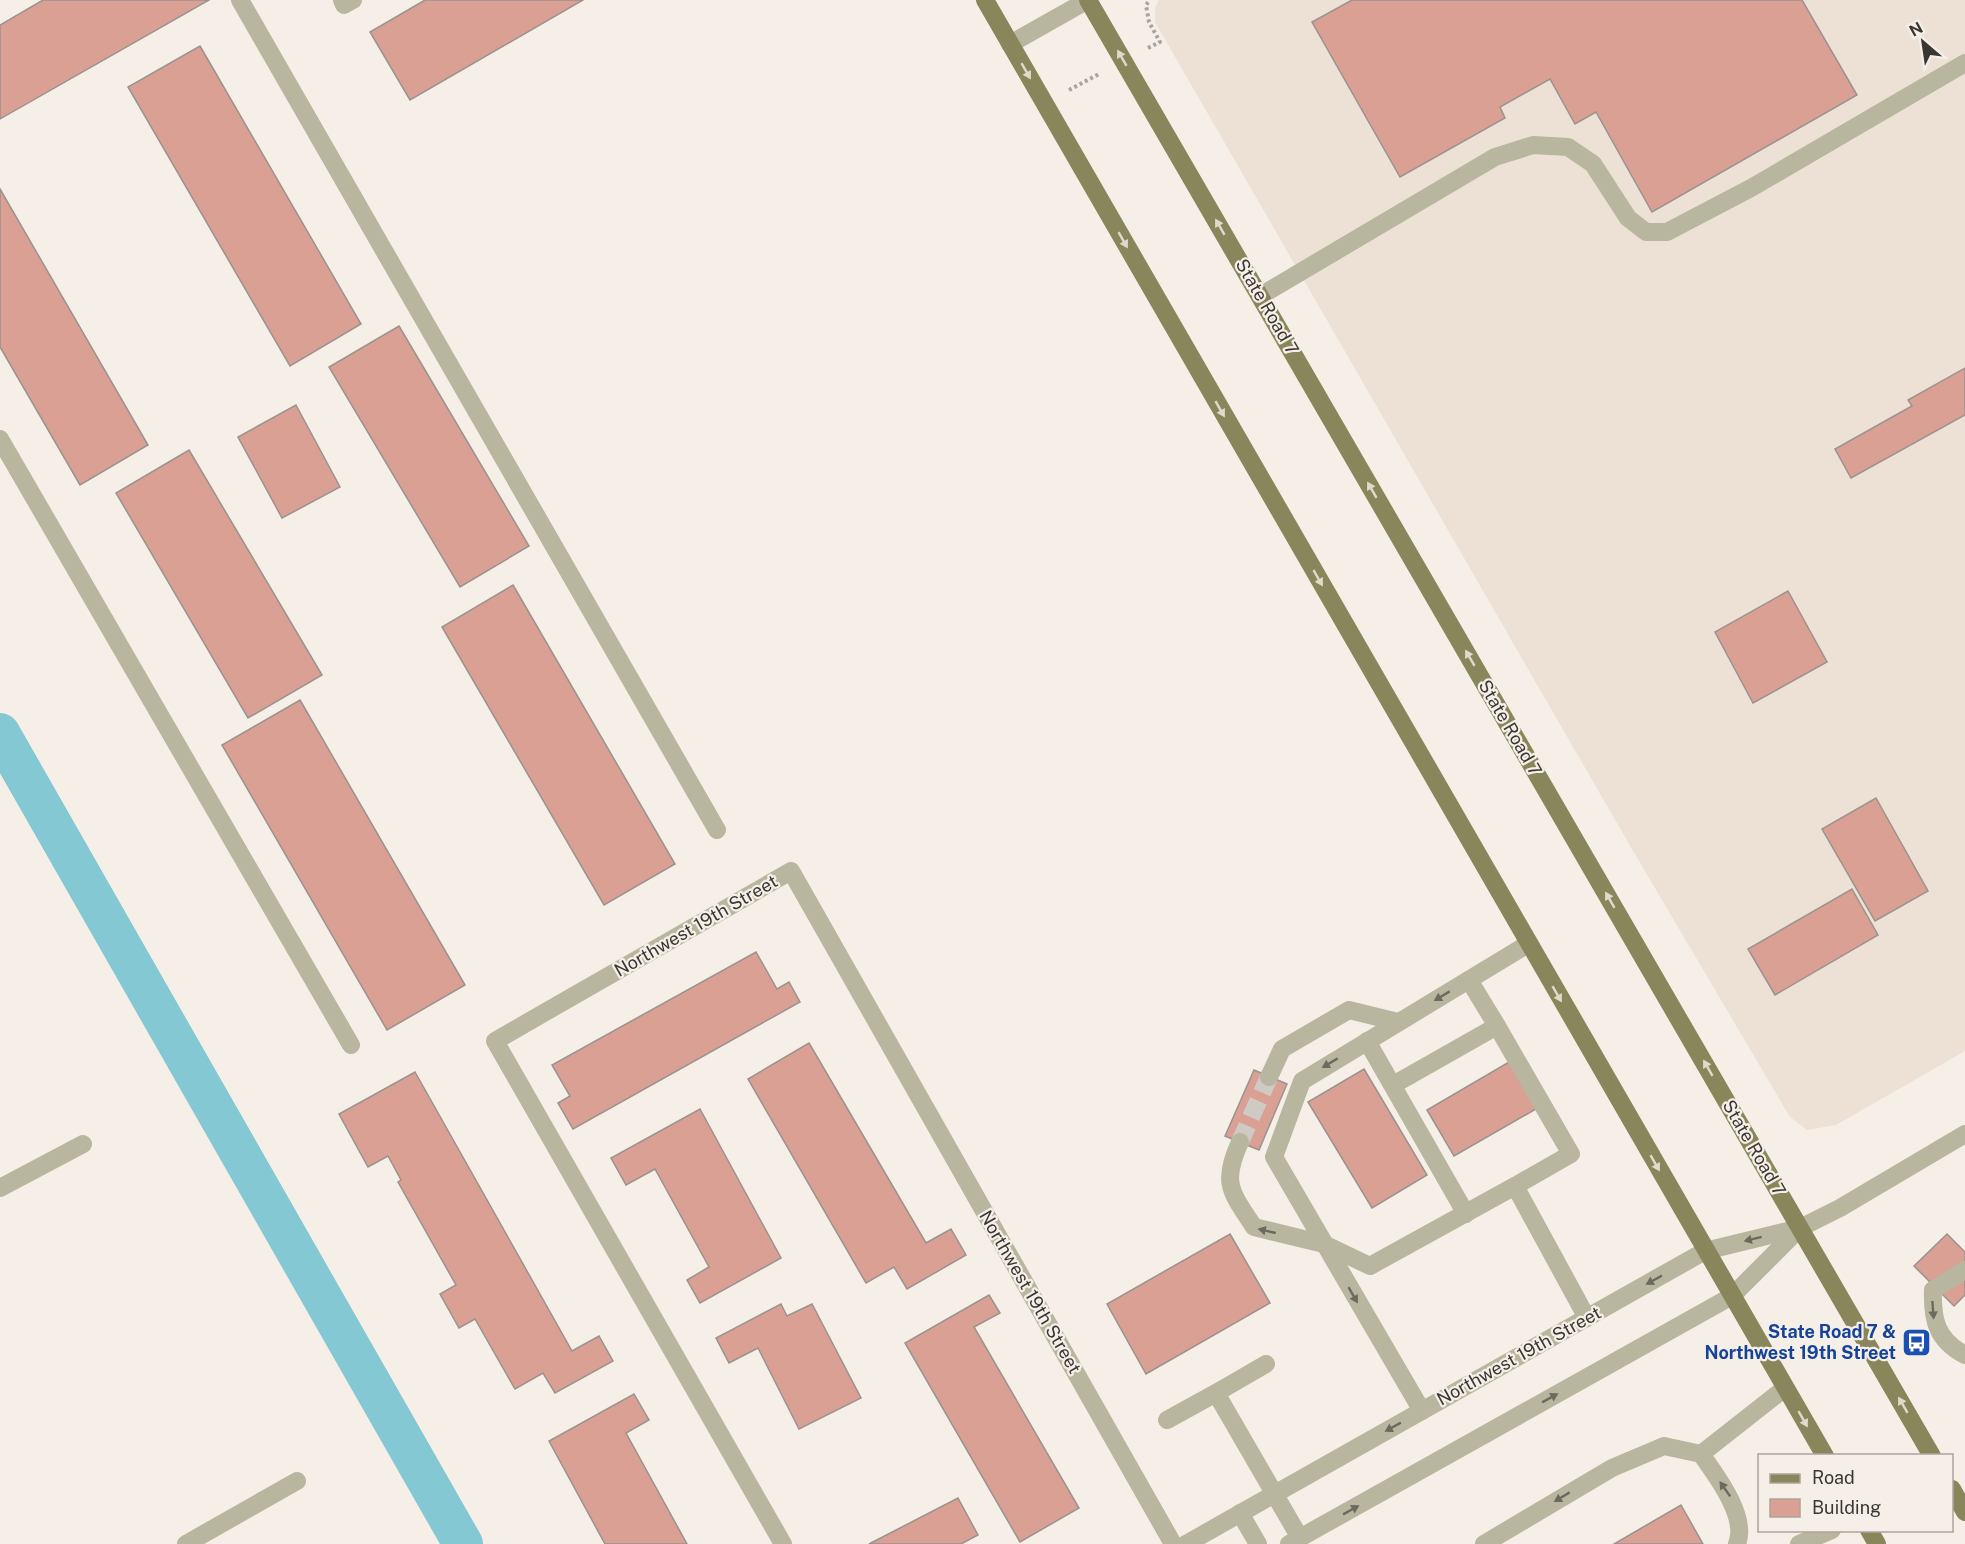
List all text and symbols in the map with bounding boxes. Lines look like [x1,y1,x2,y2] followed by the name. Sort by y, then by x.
[1893,12,1953,72] north arrow
[1906,18,1926,41] text: N
[1117,49,1127,66] one-way arrow
[1021,63,1031,80] one-way arrow
[1215,218,1225,235] one-way arrow
[1118,232,1128,249] one-way arrow
[1232,255,1303,358] street label: State Road 7
[1215,401,1225,418] one-way arrow
[1367,481,1377,498] one-way arrow
[1313,570,1323,587] one-way arrow
[1465,649,1475,666] one-way arrow
[1475,676,1546,779] street label: State Road 7
[611,870,781,981] street label: Northwest 19th Street
[1605,891,1615,908] one-way arrow
[1552,986,1562,1003] one-way arrow
[1434,990,1450,1001] one-way arrow
[1322,1058,1338,1069] one-way arrow
[1703,1059,1713,1076] one-way arrow
[1719,1096,1790,1199] street label: State Road 7
[1650,1155,1660,1172] one-way arrow
[975,1207,1086,1377] street label: Northwest 19th Street
[1258,1225,1277,1235] one-way arrow
[1744,1235,1762,1245] one-way arrow
[1646,1275,1663,1285] one-way arrow
[1348,1287,1359,1303] one-way arrow
[1928,1301,1938,1320] one-way arrow
[1433,1302,1605,1410] street label: Northwest 19th Street
[1705,1321,1896,1363] place label: State Road 7 & Northwest 19th Street
[1901,1326,1933,1358] bus stop icon: State Road 7 & Northwest 19th Street
[1542,1393,1559,1403] one-way arrow
[1897,1397,1908,1413] one-way arrow
[1798,1411,1809,1427] one-way arrow
[1384,1422,1401,1432] one-way arrow
[1758,1454,1953,1532] legend
[1812,1467,1855,1488] text: Road
[1719,1481,1731,1497] one-way arrow
[1554,1492,1570,1503] one-way arrow
[1812,1497,1881,1518] text: Building
[1342,1505,1359,1515] one-way arrow

